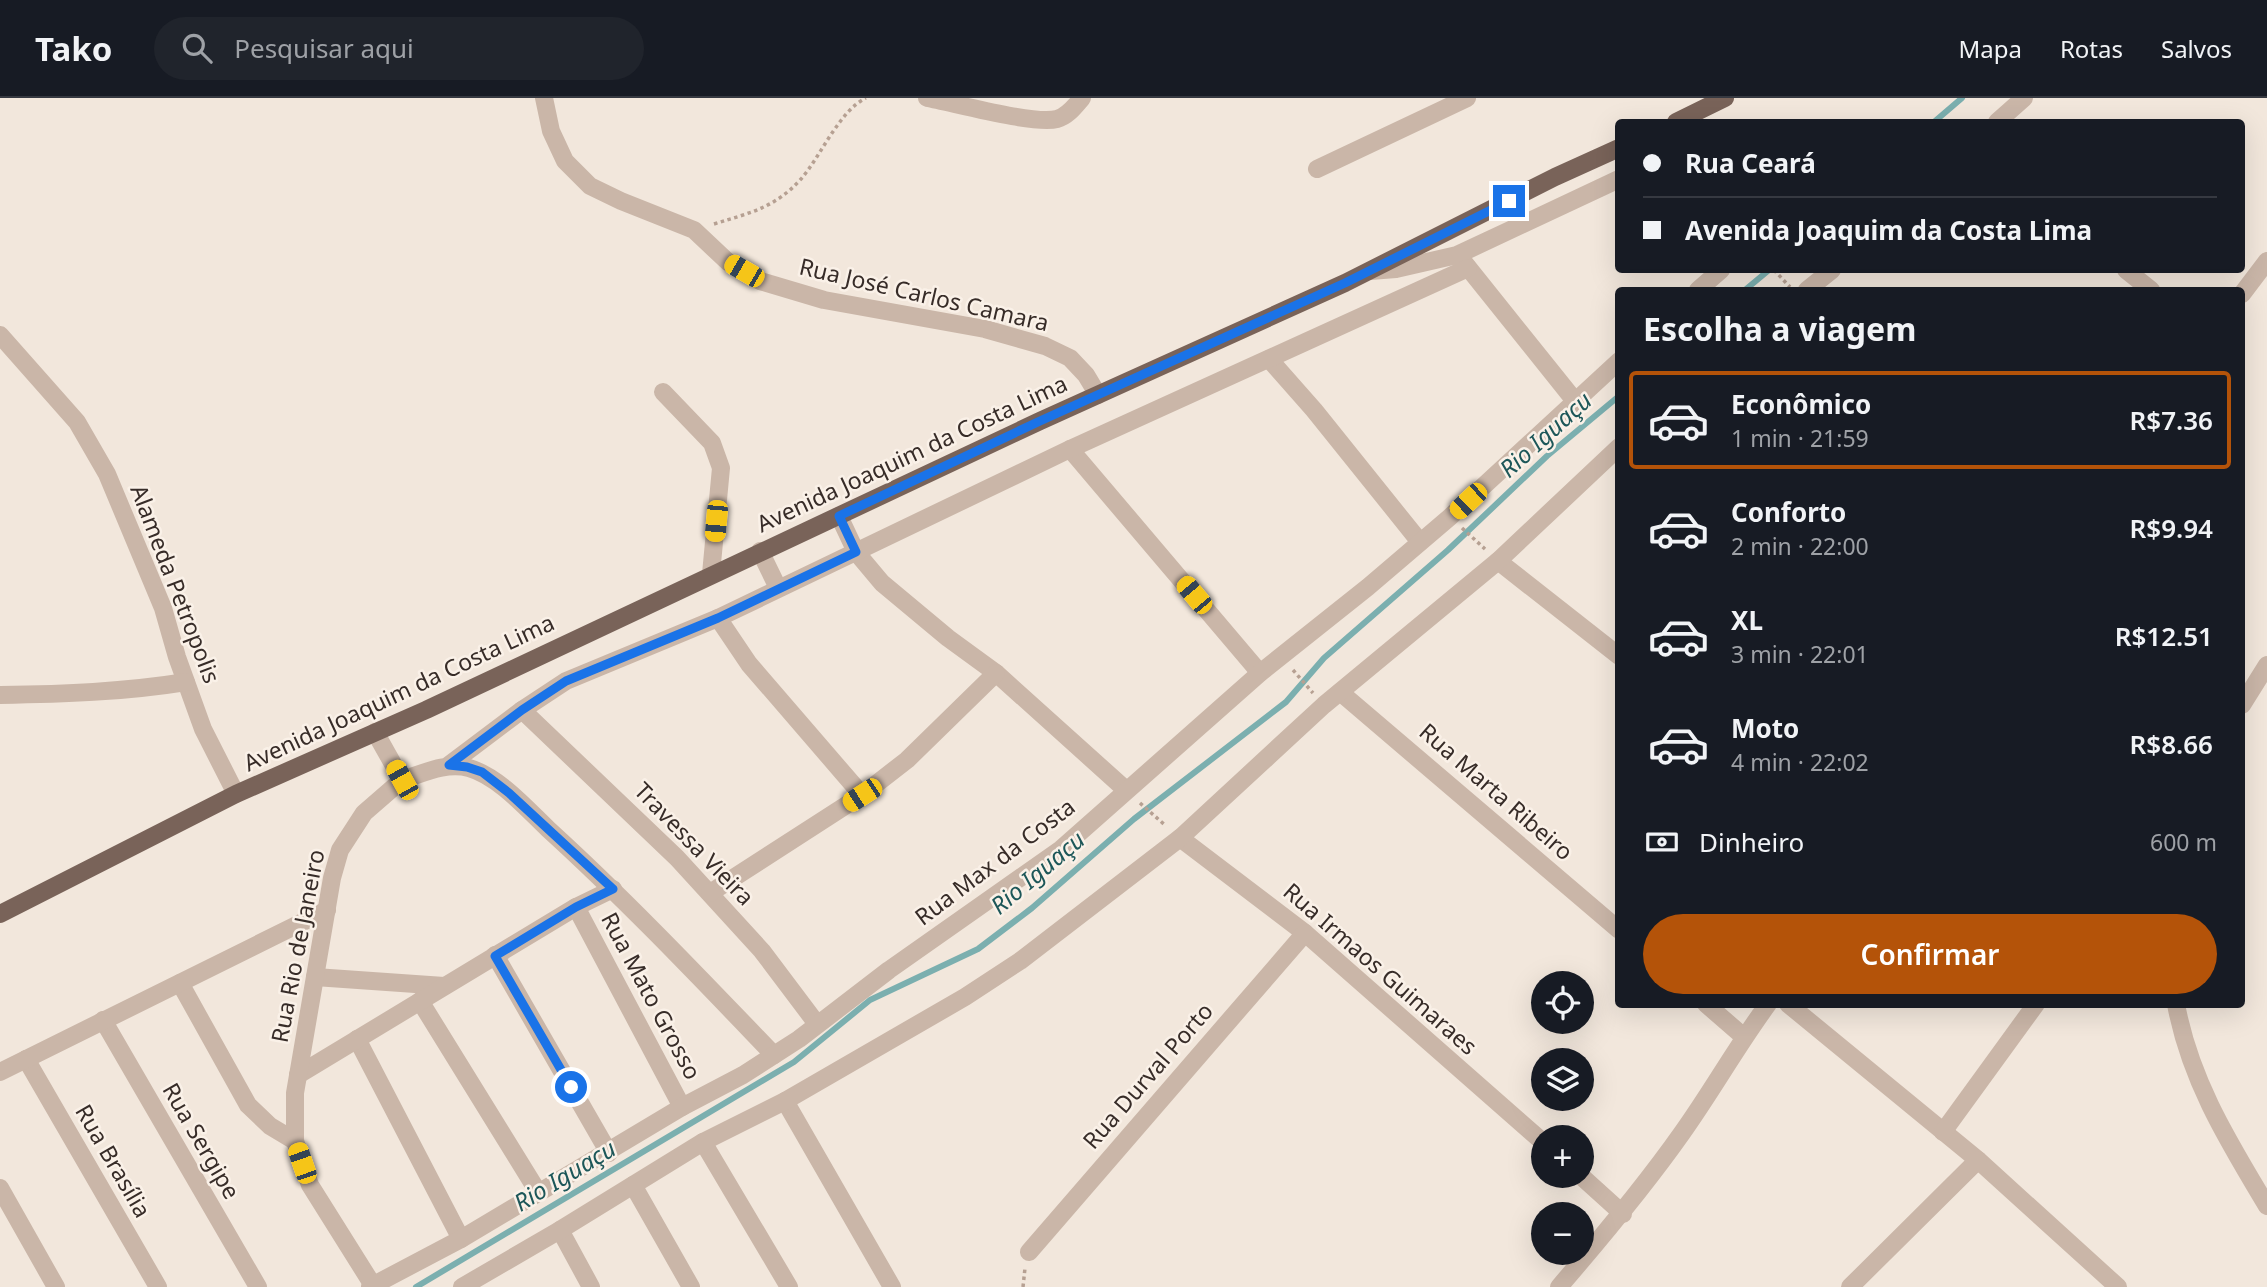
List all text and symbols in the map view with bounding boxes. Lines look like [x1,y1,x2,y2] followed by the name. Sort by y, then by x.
[154,17,644,80] search box
[35,26,112,71] text: Tako
[178,29,216,67] icon: search
[234,30,414,66] text: Pesquisar aqui
[1958,32,2022,65] text: Mapa
[2060,32,2123,65] text: Rotas
[2161,32,2232,65] text: Salvos
[1685,145,1816,181] text: Rua Ceará
[1493,185,1525,217] route end
[1685,212,2092,248] text: Avenida Joaquim da Costa Lima
[796,250,1052,338] street label: Rua José Carlos Camara
[721,251,768,291] car
[1643,307,1916,350] text: Escolha a viagem
[751,367,1072,539] street label: Avenida Joaquim da Costa Lima
[1492,384,1598,484] water label: Rio Iguaçu
[1731,386,1871,422] text: Econômico
[1647,389,1710,452] icon: car
[2130,402,2213,438] text: R$7.36
[1731,422,1869,454] text: 1 min · 21:59
[1446,479,1491,523] car
[123,480,229,687] street label: Alameda Petropolis
[1731,494,1846,530] text: Conforto
[1647,497,1710,560] icon: car
[704,499,729,543] car
[2130,510,2213,546] text: R$9.94
[1731,530,1869,562] text: 2 min · 22:00
[1173,572,1216,618] car
[1731,602,1763,638] text: XL
[1647,605,1710,668] icon: car
[238,606,559,778] street label: Avenida Joaquim da Costa Lima
[2115,618,2213,654] text: R$12.51
[1731,638,1869,670] text: 3 min · 22:01
[1731,710,1799,746] text: Moto
[1647,713,1710,776] icon: car
[1413,715,1580,867] street label: Rua Marta Ribeiro
[2130,726,2213,762] text: R$8.66
[1731,746,1869,778] text: 4 min · 22:02
[383,757,422,803] car
[628,775,762,912] street label: Travessa Vieira
[839,775,886,815] car
[908,790,1081,932] street label: Rua Max da Costa
[983,823,1091,921] water label: Rio Iguaçu
[1643,823,1681,861] icon: cash
[1699,824,1804,860] text: Dinheiro
[2150,826,2217,858] text: 600 m
[263,847,331,1045] street label: Rua Rio de Janeiro
[1277,875,1484,1061] street label: Rua Irmaos Guimaraes
[594,906,709,1085] street label: Rua Mato Grosso
[1643,914,2217,994] button: Confirmar
[1531,971,1594,1265] map controls
[1531,971,1594,1034] button: locate
[1075,995,1220,1155] street label: Rua Durval Porto
[1531,1048,1594,1111] button: layers
[555,1071,587,1103] route start
[156,1076,248,1205] street label: Rua Sergipe
[69,1098,159,1223] street label: Rua Brasília
[1531,1125,1594,1188] button: +
[507,1131,622,1218] water label: Rio Iguaçu
[286,1140,319,1186] car
[1531,1202,1594,1265] button: −

